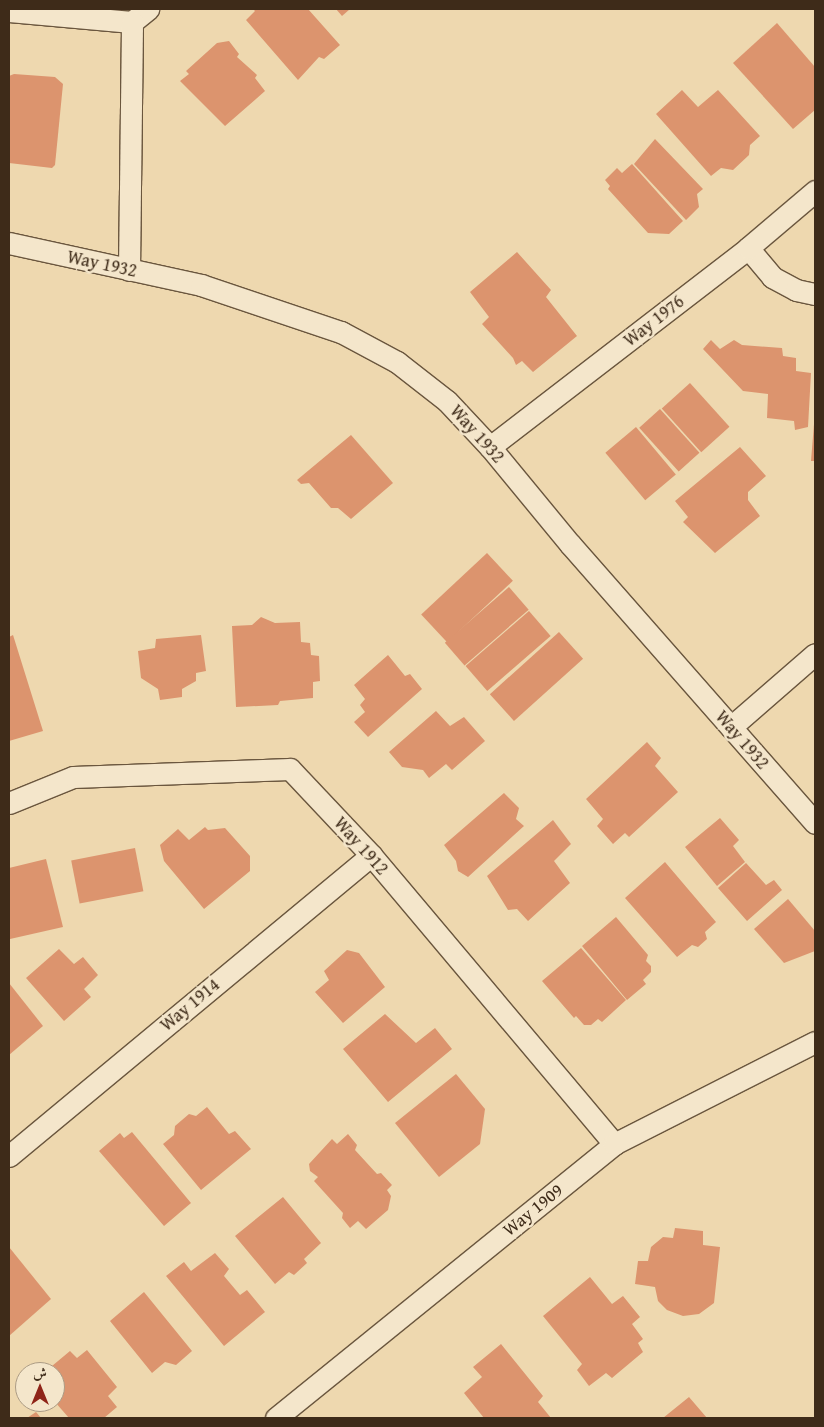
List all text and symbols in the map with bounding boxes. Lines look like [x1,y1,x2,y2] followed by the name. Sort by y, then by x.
[65,246,139,282] street label: Way 1932
[619,291,689,351] street label: Way 1976
[445,401,509,467] street label: Way 1932
[711,706,773,774] street label: Way 1932
[329,813,393,879] street label: Way 1912
[156,974,224,1036] street label: Way 1914
[499,1179,567,1241] street label: Way 1909
[15,1362,65,1412] north arrow
[33,1363,47,1383] text: ش

